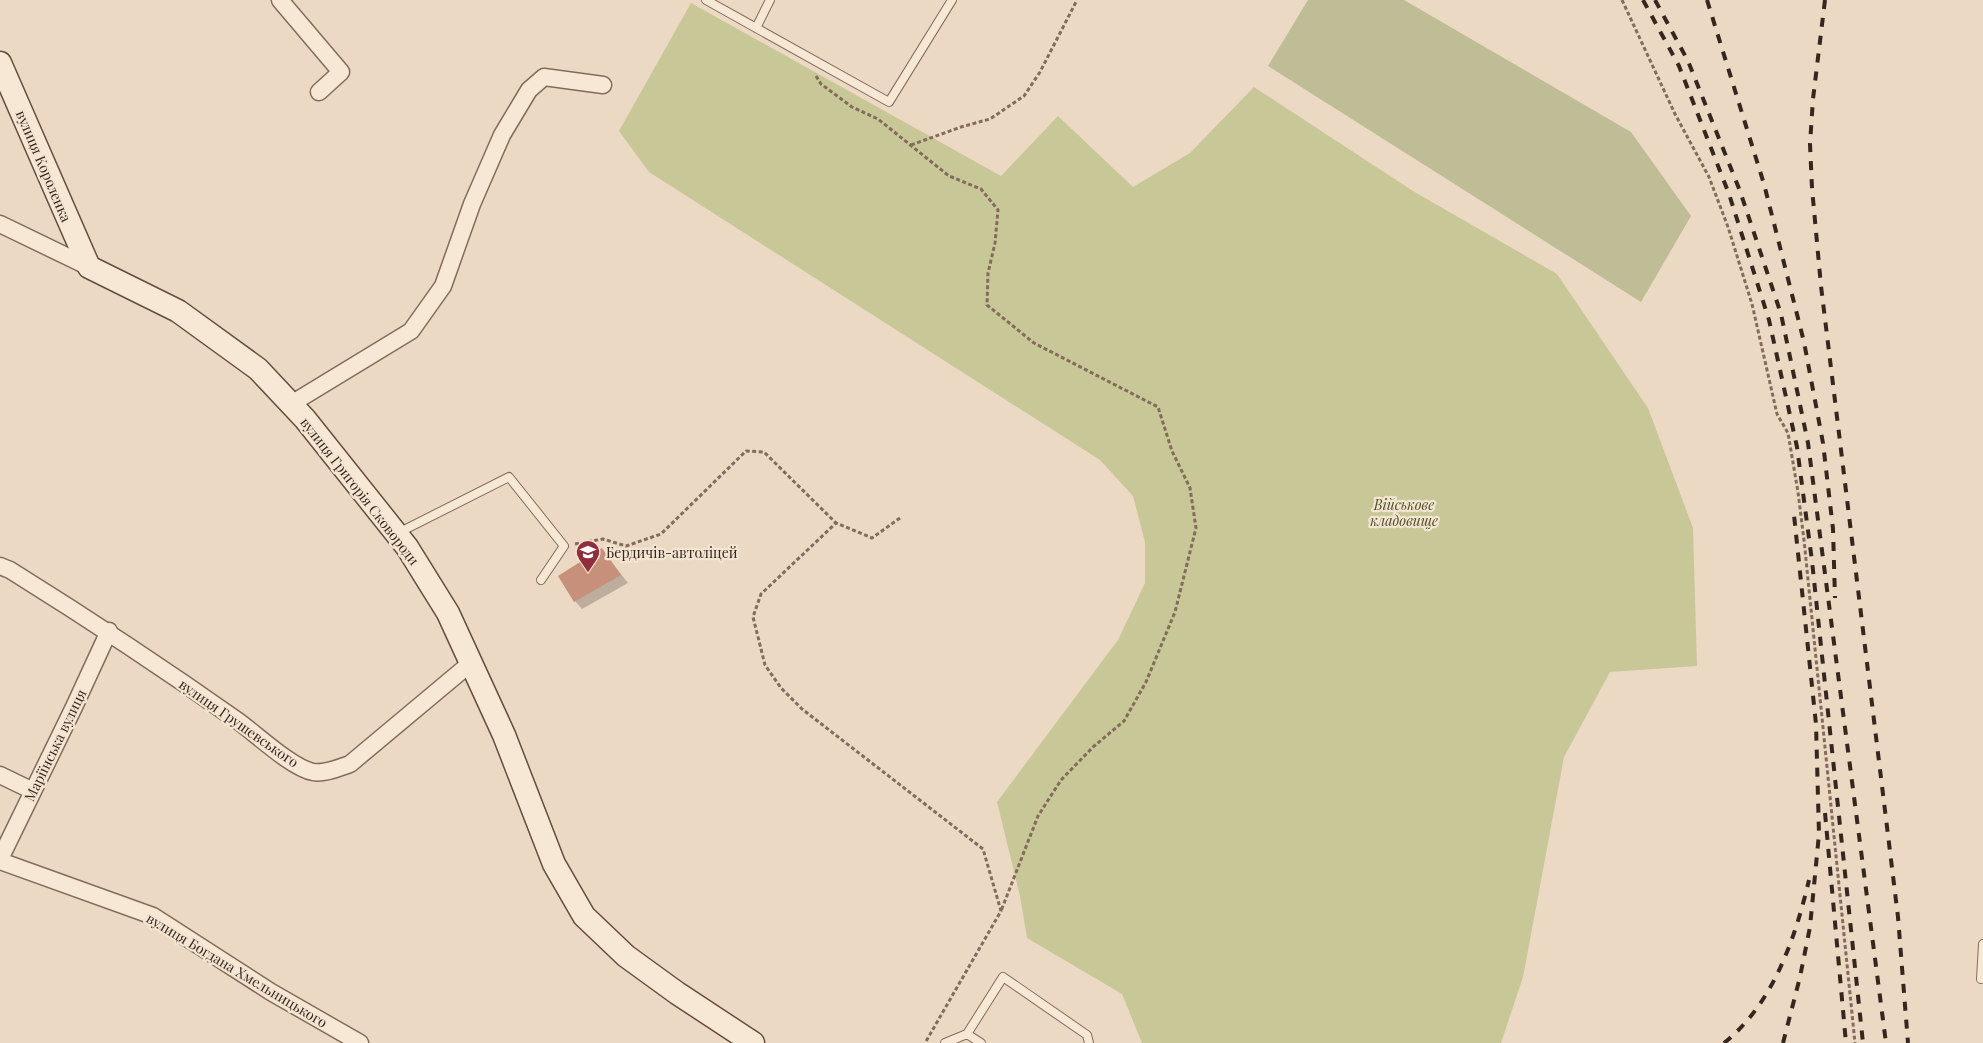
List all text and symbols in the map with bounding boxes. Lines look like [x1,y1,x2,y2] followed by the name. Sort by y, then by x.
[12,107,76,225] street label: вулиця Короленка
[296,413,424,569] street label: вулиця Григорія Сковороди
[1370,495,1438,530] park label: Військове кладовище
[575,539,601,573] school or university icon: Бердичів-автоліцей
[606,543,738,562] place label: Бердичів-автоліцей
[175,674,303,772] street label: вулиця Грушевського
[20,685,91,804] street label: Маріїнська вулиця
[143,908,331,1032] street label: вулиця Богдана Хмельницького

